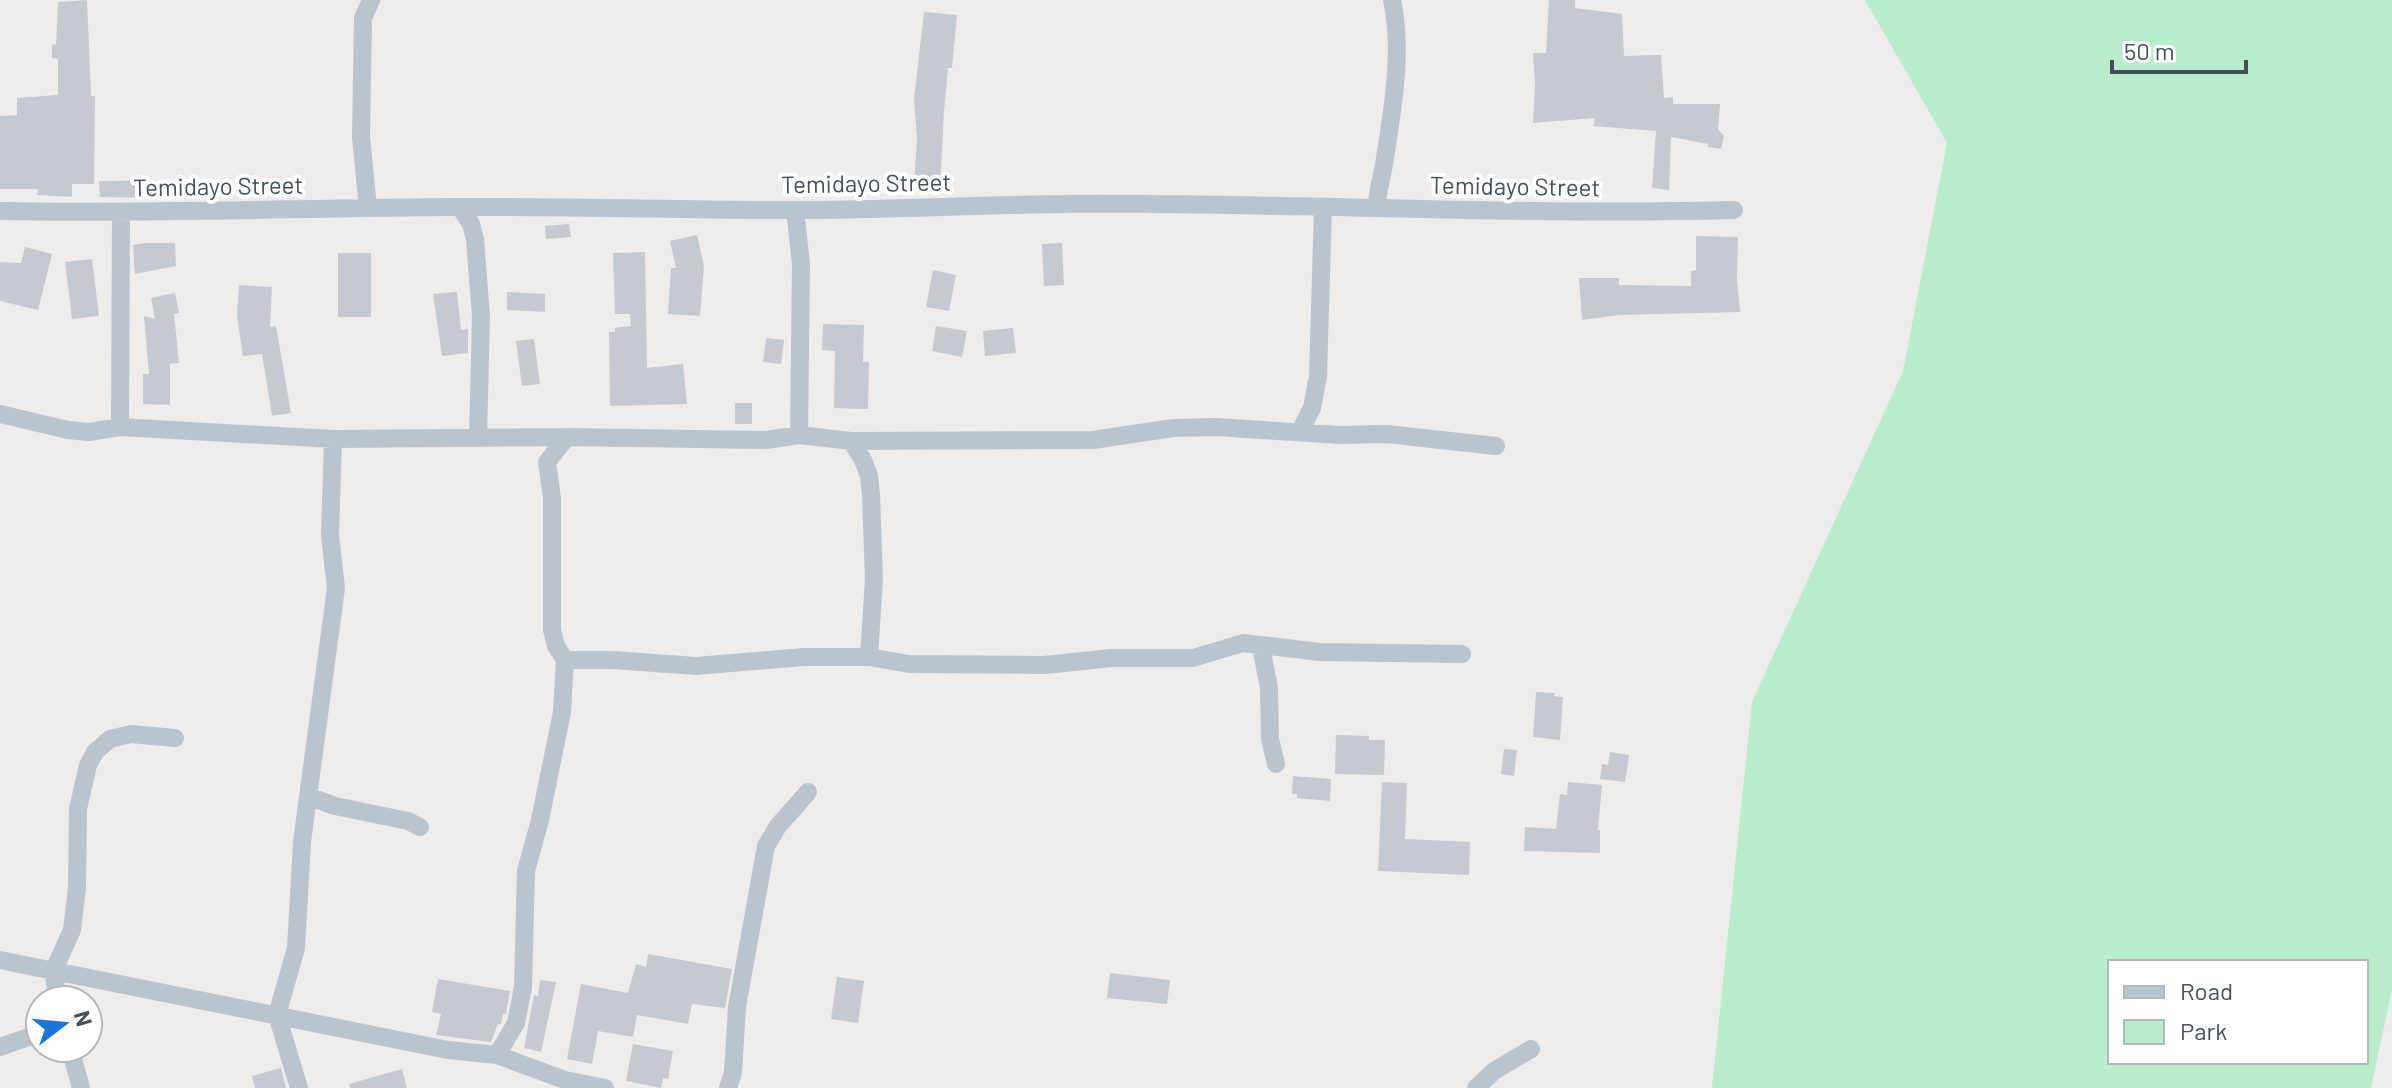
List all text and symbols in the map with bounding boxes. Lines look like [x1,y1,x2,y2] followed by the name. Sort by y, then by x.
[2112,24,2246,74] scale bar
[2124,36,2175,65] text: 50 m
[781,167,951,198] street label: Temidayo Street
[133,170,303,201] street label: Temidayo Street
[1430,170,1600,201] street label: Temidayo Street
[2108,960,2368,1064] legend
[2180,976,2233,1005] text: Road
[24,984,104,1064] north arrow
[70,1008,99,1029] text: N
[2180,1016,2227,1045] text: Park

